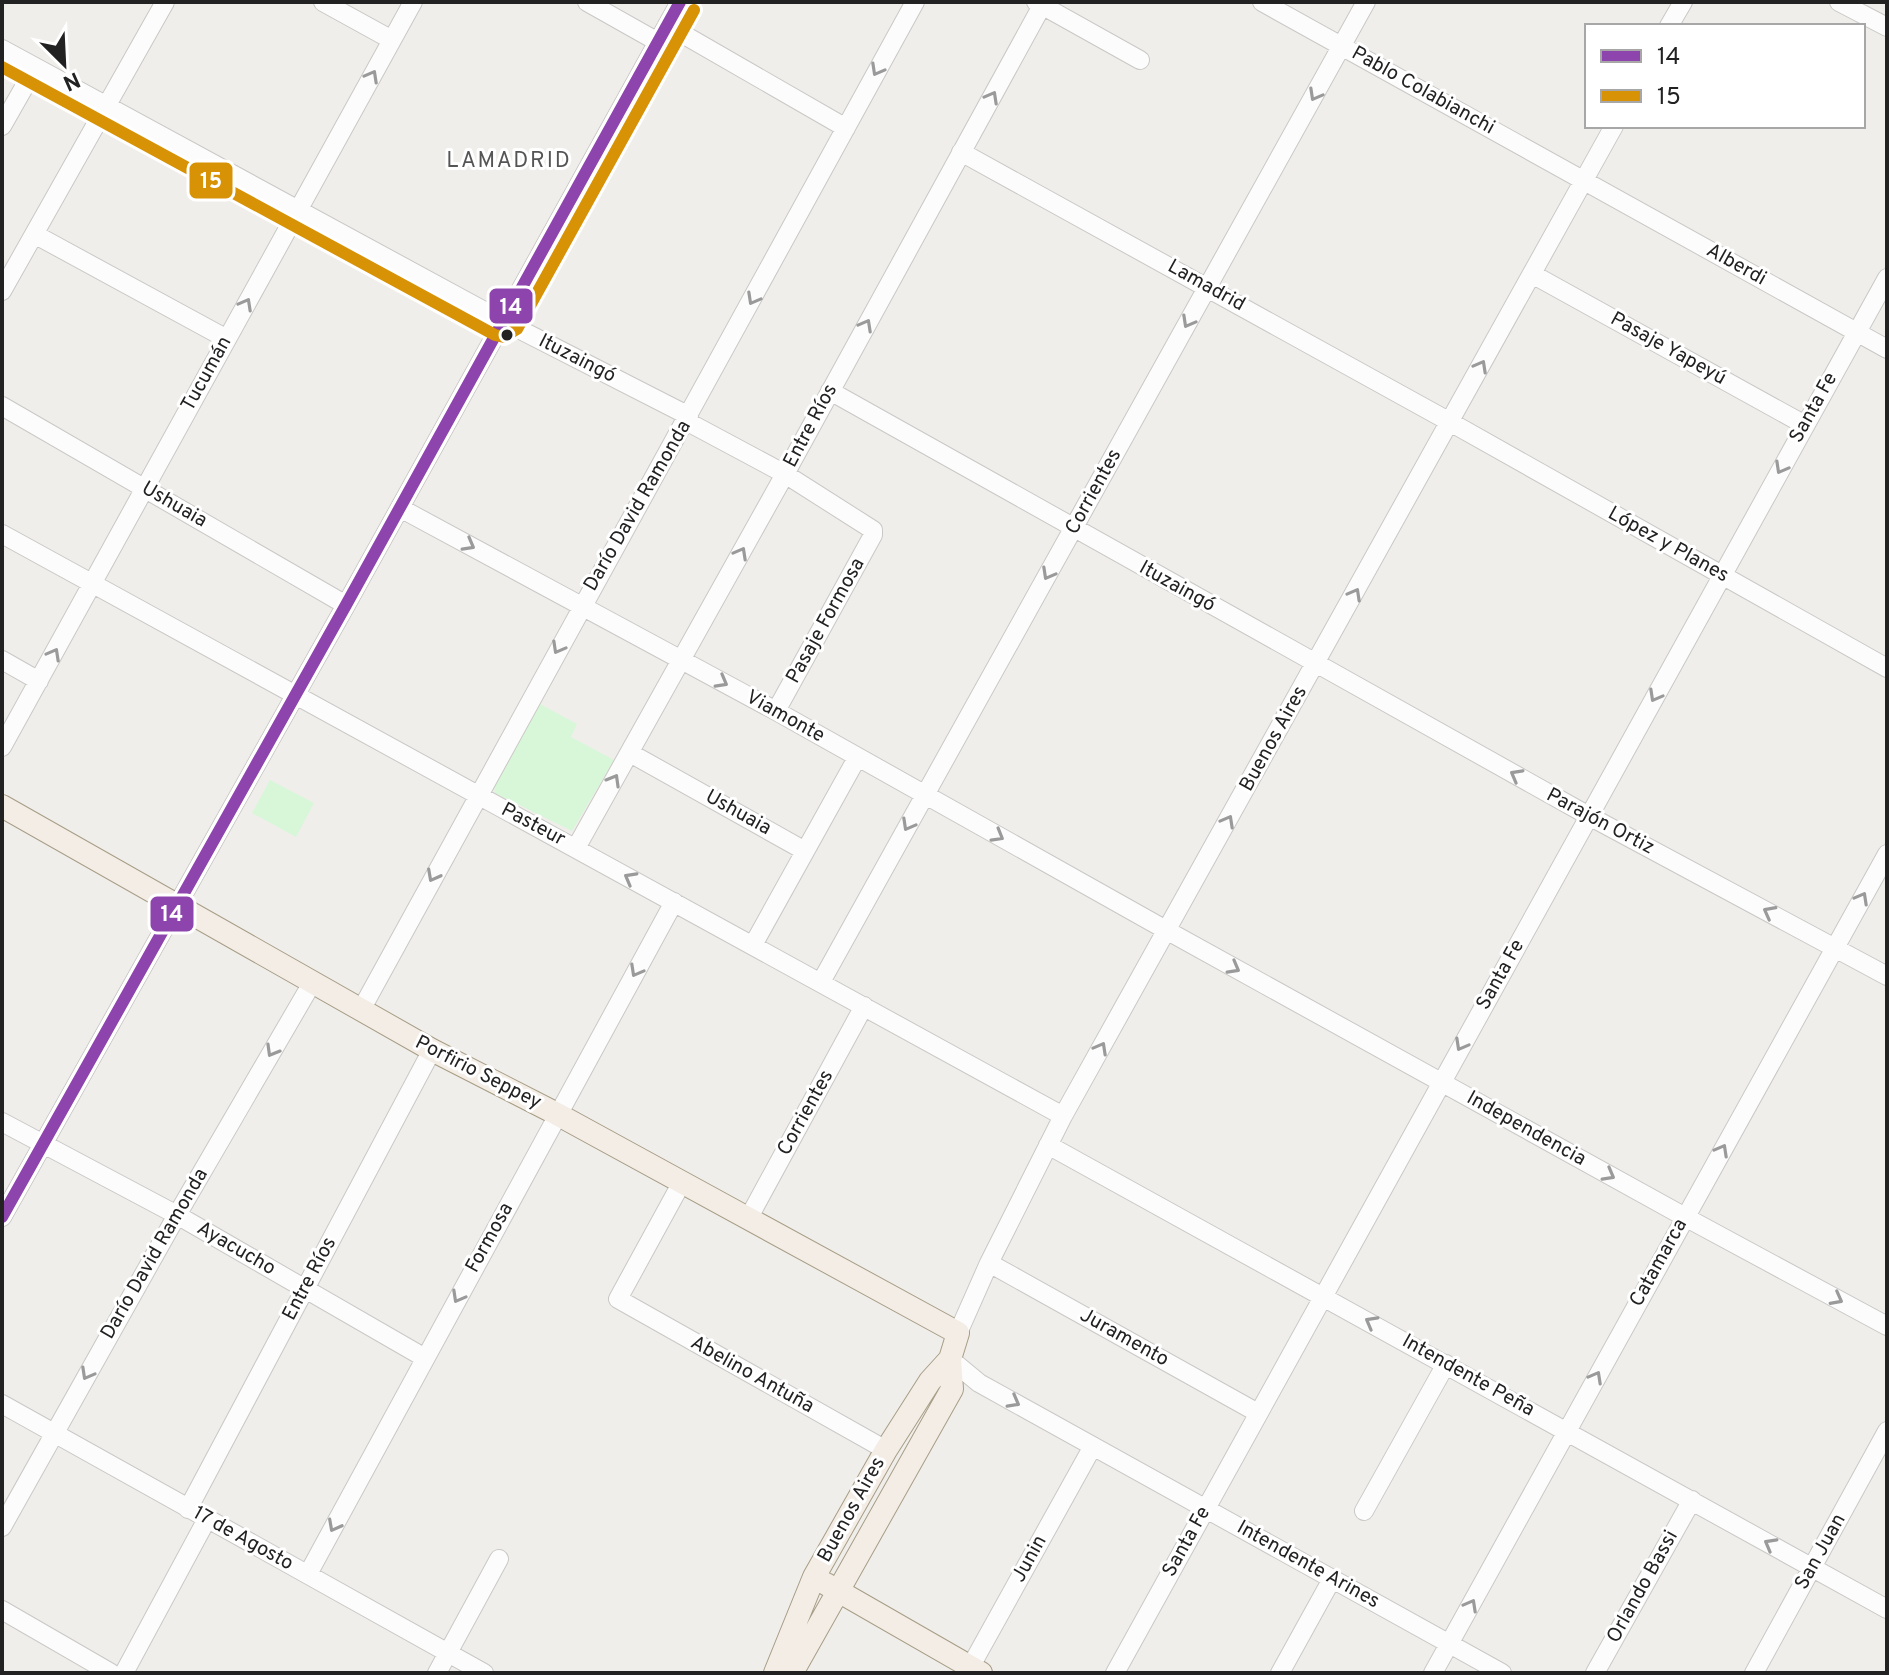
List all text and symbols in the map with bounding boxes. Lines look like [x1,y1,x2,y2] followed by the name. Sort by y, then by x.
[24,24,104,104] north arrow
[1585,24,1865,128] legend
[1347,41,1499,141] street label: Pablo Colabianchi
[1657,43,1680,73] text: 14
[872,62,887,77] one-way arrow
[58,64,84,96] text: N
[362,70,377,84] one-way arrow
[1657,83,1681,113] text: 15
[1309,86,1324,101] one-way arrow
[982,91,997,105] one-way arrow
[446,148,572,175] district label: LAMADRID
[188,161,234,200] line badge: 15
[200,169,222,196] text: 15
[1701,238,1771,292] street label: Alberdi
[1162,254,1250,318] street label: Lamadrid
[488,287,534,325] line badge: 14
[747,290,763,305] one-way arrow
[500,295,522,322] text: 14
[236,298,252,313] one-way arrow
[1605,306,1731,392] street label: Pasaje Yapeyú
[1183,314,1198,328] one-way arrow
[857,319,872,333] one-way arrow
[499,327,515,343] unlabelled marker
[534,328,620,390] street label: Ituzaingó
[176,332,238,416] street label: Tucumán
[1471,360,1486,375] one-way arrow
[1784,368,1844,448] street label: Santa Fe
[778,380,844,472] street label: Entre Ríos
[578,416,698,596] street label: Darío David Ramonda
[1060,445,1128,539] street label: Corrientes
[1775,459,1791,474] one-way arrow
[136,476,212,534] street label: Ushuaia
[1603,501,1733,589] street label: López y Planes
[461,536,475,551] one-way arrow
[731,547,747,562] one-way arrow
[781,554,871,688] street label: Pasaje Formosa
[1134,555,1220,619] street label: Ituzaingó
[1042,565,1058,579] one-way arrow
[1345,588,1360,602] one-way arrow
[553,640,568,654] one-way arrow
[44,648,59,663] one-way arrow
[714,672,728,688] one-way arrow
[1234,682,1314,796] street label: Buenos Aires
[741,685,829,749] street label: Viamonte
[1650,687,1665,702] one-way arrow
[1509,770,1524,785] one-way arrow
[604,774,620,789] one-way arrow
[1541,783,1659,861] street label: Parajón Ortiz
[700,784,776,842] street label: Ushuaia
[496,797,570,853] street label: Pasteur
[1218,815,1234,830] one-way arrow
[902,817,917,831] one-way arrow
[990,826,1005,841] one-way arrow
[428,868,443,882] one-way arrow
[624,872,639,888] one-way arrow
[1853,892,1868,906] one-way arrow
[149,895,195,933] line badge: 14
[161,902,183,929] text: 14
[1763,906,1778,921] one-way arrow
[1471,935,1531,1015] street label: Santa Fe
[1226,958,1240,974] one-way arrow
[630,962,646,976] one-way arrow
[410,1030,546,1116] street label: Porfirio Seppey
[1456,1037,1471,1052] one-way arrow
[266,1042,282,1057] one-way arrow
[1091,1042,1107,1057] one-way arrow
[772,1066,840,1160] street label: Corrientes
[1462,1085,1590,1173] street label: Independencia
[1713,1143,1728,1158] one-way arrow
[95,1164,215,1344] street label: Darío David Ramonda
[1600,1165,1615,1181] one-way arrow
[460,1198,520,1278] street label: Formosa
[1624,1214,1694,1312] street label: Catamarca
[192,1216,280,1282] street label: Ayacucho
[277,1233,343,1325] street label: Entre Ríos
[452,1289,468,1303] one-way arrow
[1829,1290,1844,1305] one-way arrow
[1075,1303,1173,1373] street label: Juramento
[1365,1317,1379,1332] one-way arrow
[1397,1329,1539,1423] street label: Intendente Peña
[686,1330,818,1420] street label: Abelino Antuña
[82,1365,97,1380] one-way arrow
[1586,1371,1602,1386] one-way arrow
[1006,1392,1020,1408] one-way arrow
[812,1453,892,1567] street label: Buenos Aires
[188,1501,298,1577] street label: 17 de Agosto
[1157,1502,1217,1582] street label: Santa Fe
[1789,1509,1853,1595] street label: San Juan
[1232,1515,1384,1615] street label: Intendente Arines
[328,1517,344,1531] one-way arrow
[1601,1526,1685,1648] street label: Orlando Bassi
[1007,1531,1053,1587] street label: Junin
[1764,1538,1779,1554] one-way arrow
[1461,1598,1476,1613] one-way arrow

